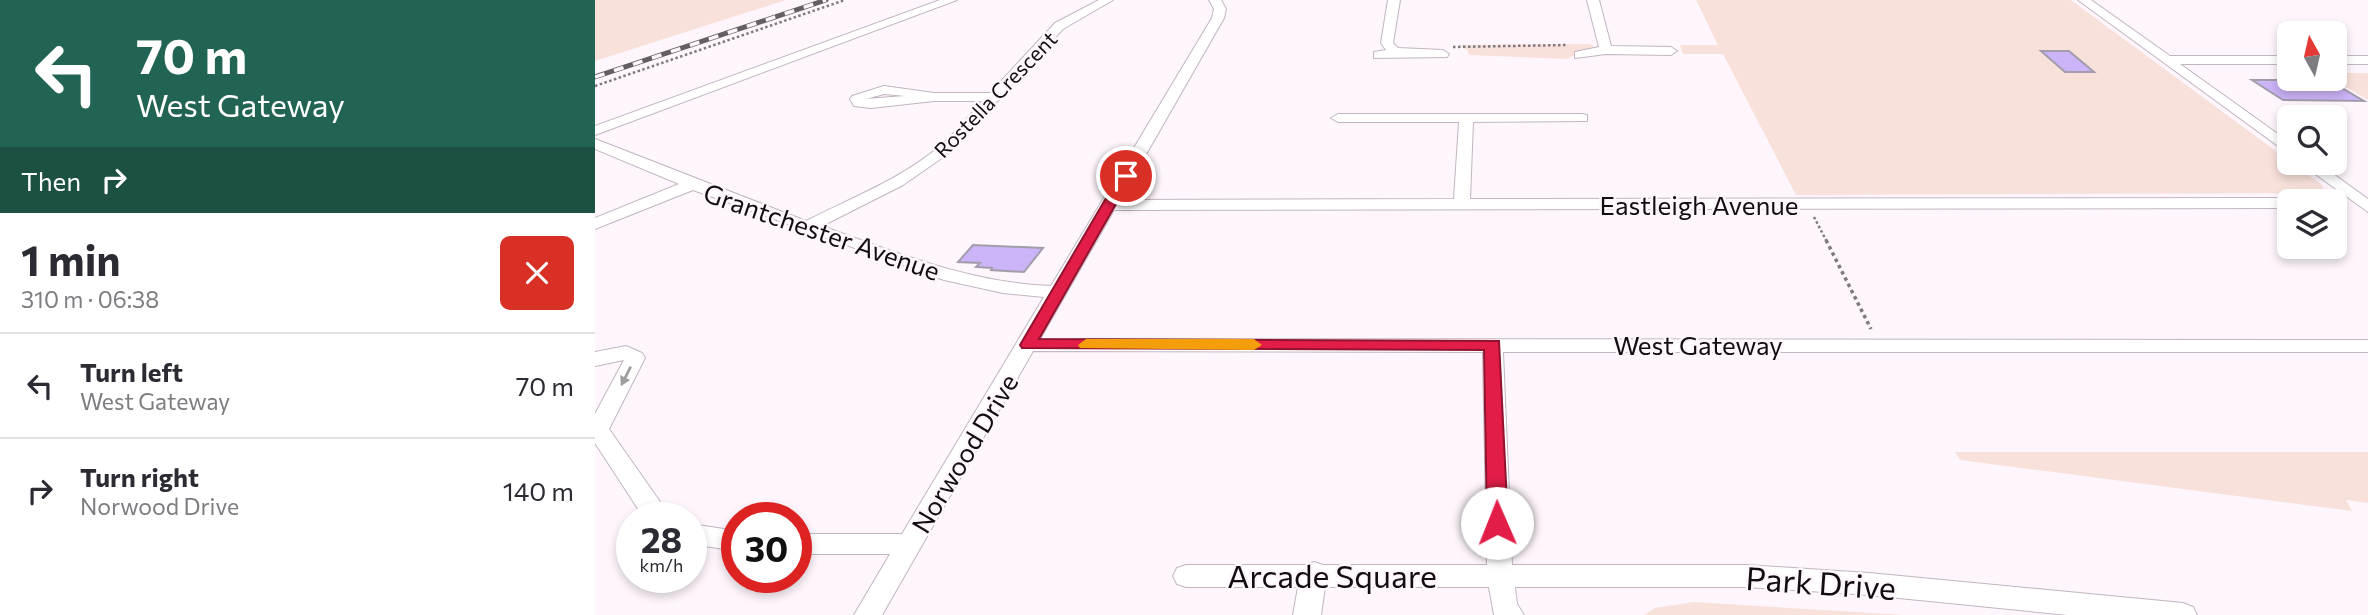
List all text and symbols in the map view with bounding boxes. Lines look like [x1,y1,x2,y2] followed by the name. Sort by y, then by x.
[2277,21,2347,91] north arrow
[2277,21,2347,259] map controls
[136,24,247,84] text: 70 m
[928,26,1062,162] street label: Rostella Crescent
[21,28,112,119] icon: left
[136,84,345,124] text: West Gateway
[2277,105,2347,175] button: search
[1096,146,1156,206] pin
[1107,157,1145,195] icon: arrive
[95,161,133,199] icon: right
[21,165,81,196] text: Then
[700,176,944,286] street label: Grantchester Avenue
[1599,189,1799,220] street label: Eastleigh Avenue
[2277,189,2347,259] button: layers
[21,233,121,285] text: 1 min
[500,236,574,310] button: close
[21,285,159,313] text: 310 m · 06:38
[1613,329,1783,360] street label: West Gateway
[80,356,183,387] text: Turn left
[620,366,631,386] one-way arrow
[21,367,59,405] icon: left
[904,368,1024,538] street label: Norwood Drive
[516,370,574,401] text: 70 m
[80,387,230,415] text: West Gateway
[80,461,199,492] text: Turn right
[21,472,59,510] icon: right
[503,475,574,506] text: 140 m
[1460,486,1534,560] position arrow
[80,492,239,520] text: Norwood Drive
[721,502,812,593] speed limit sign: 30
[641,517,682,560] text: 28
[640,554,683,576] text: km/h
[1227,555,1437,595] street label: Arcade Square
[1745,557,1897,607] street label: Park Drive

